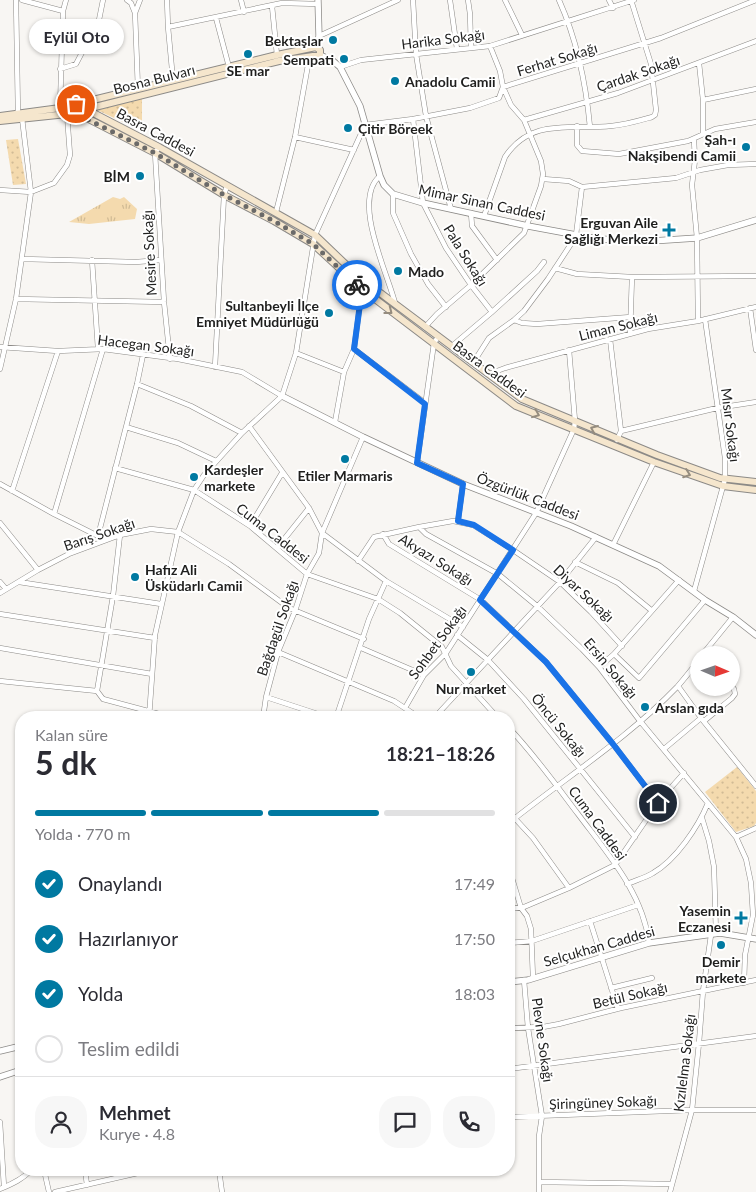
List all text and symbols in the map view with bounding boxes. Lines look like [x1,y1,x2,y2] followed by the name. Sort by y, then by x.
[28,19,124,54] callout: Eylül Oto
[400,25,486,53] street label: Harika Sokağı
[43,27,110,46] text: Eylül Oto
[265,32,324,49] place label: Bektaşlar
[327,34,339,46] marker: Bektaşlar
[515,39,599,79] street label: Ferhat Sokağı
[242,48,254,60] marker: SE mar
[283,51,334,68] place label: Sempati
[594,51,682,95] street label: Çardak Sokağı
[338,53,350,65] marker: Sempati
[111,61,197,97] street label: Bosna Bulvarı
[226,62,270,79] place label: SE mar
[404,73,496,90] place label: Anadolu Camii
[389,75,401,87] marker: Anadolu Camii
[55,83,97,125] pin
[62,90,90,118] icon: bag
[114,104,198,160] street label: Basra Caddesi
[358,120,433,137] place label: Çitir Böreek
[342,122,354,134] marker: Çitir Böreek
[628,131,736,164] place label: Şah-ı Nakşibendi Camii
[740,141,752,153] marker: Şah-ı Nakşibendi Camii
[103,168,130,185] place label: BİM
[134,170,146,182] marker: BİM
[417,180,547,224] street label: Mimar Sinan Caddesi
[138,210,160,296] street label: Mesire Sokağı
[564,214,659,247] place label: Erguvan Aile Sağlığı Merkezi
[440,221,492,289] street label: Pala Sokağı
[662,223,676,237] marker: Erguvan Aile Sağlığı Merkezi
[332,260,382,310] courier
[408,263,444,280] place label: Mado
[392,265,404,277] marker: Mado
[343,271,371,299] icon: bike
[196,297,320,330] place label: Sultanbeyli İlçe Emniyet Müdürlüğü
[383,305,392,313] one-way arrow
[323,307,335,319] marker: Sultanbeyli İlçe Emniyet Müdürlüğü
[577,308,659,344] street label: Liman Sokağı
[97,331,195,359] street label: Hacegan Sokağı
[450,337,530,401] street label: Basra Caddesi
[718,387,744,463] street label: Mısır Sokağı
[531,407,540,418] one-way arrow
[590,425,599,436] one-way arrow
[339,453,351,465] marker: Etiler Marmaris
[204,461,264,494] place label: Kardeşler markete
[297,467,393,484] place label: Etiler Marmaris
[682,468,691,478] one-way arrow
[474,469,582,523] street label: Özgürlük Caddesi
[188,471,200,483] marker: Kardeşler markete
[233,499,313,567] street label: Cuma Caddesi
[61,514,137,554] street label: Barış Sokağı
[396,530,476,588] street label: Akyazı Sokağı
[145,561,243,594] place label: Hafız Ali Üsküdarlı Camii
[550,561,618,625] street label: Diyar Sokağı
[129,571,141,583] marker: Hafız Ali Üsküdarlı Camii
[253,578,301,678] street label: Bağdagül Sokağı
[404,602,470,682] street label: Sohbet Sokağı
[581,634,641,702] street label: Ersin Sokağı
[690,646,740,696] north arrow
[690,646,740,696] map controls
[465,666,477,678] marker: Nur market
[436,680,507,697] place label: Nur market
[528,690,590,760] street label: Öncü Sokağı
[654,699,724,716] place label: Arslan gıda
[639,701,651,713] marker: Arslan gıda
[35,725,108,744] text: Kalan süre
[386,742,495,765] text: 18:21–18:26
[35,743,97,782] text: 5 dk
[565,782,631,864] street label: Cuma Caddesi
[637,782,679,824] pin
[644,789,672,817] icon: home
[35,824,130,843] text: Yolda · 770 m
[35,870,63,898] icon: check
[78,872,162,895] text: Onaylandı
[454,874,495,893] text: 17:49
[678,902,731,935] place label: Yasemin Eczanesi
[735,912,747,924] marker: Yasemin Eczanesi
[541,922,657,970] street label: Selçukhan Caddesi
[35,925,63,953] icon: check
[78,927,178,950] text: Hazırlanıyor
[454,929,495,948] text: 17:50
[715,939,727,951] marker: Demir markete
[695,953,747,986] place label: Demir markete
[591,978,669,1012] street label: Betül Sokağı
[35,980,63,1008] icon: check
[78,982,123,1005] text: Yolda
[454,984,495,1003] text: 18:03
[529,997,557,1083] street label: Plevne Sokağı
[670,1013,698,1113] street label: Kızılelma Sokağı
[78,1037,180,1060] text: Teslim edildi
[549,1092,657,1112] street label: Şiringüney Sokağı
[35,1096,87,1148] button: person
[379,1096,431,1148] button: chat
[443,1096,495,1148] button: phone
[99,1101,171,1124] text: Mehmet
[99,1124,175,1143] text: Kurye · 4.8

